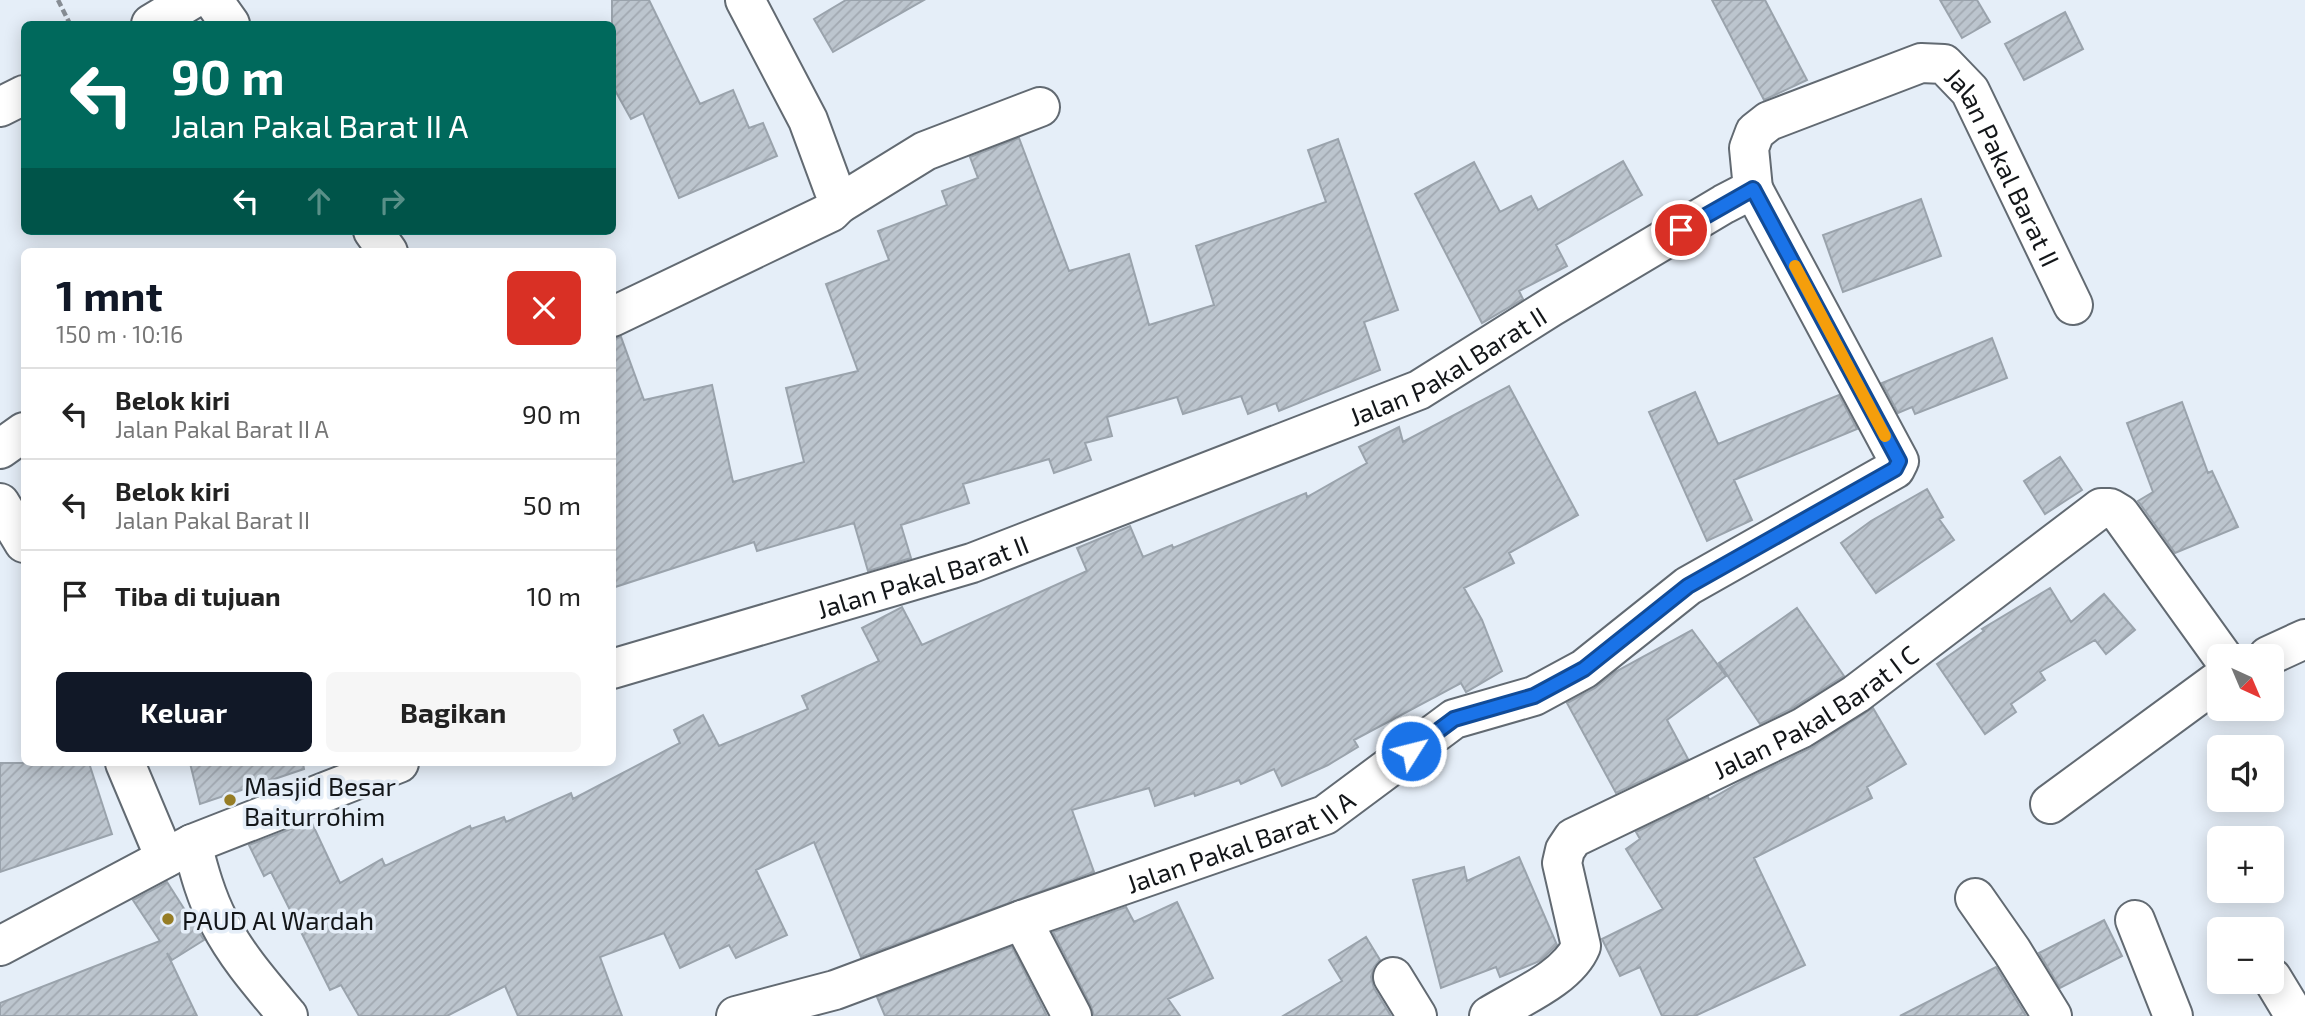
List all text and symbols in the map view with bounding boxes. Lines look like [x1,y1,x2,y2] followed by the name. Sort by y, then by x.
[171,46,285,105] text: 90 m
[56,49,147,140] icon: left
[1939,60,2067,271] street label: Jalan Pakal Barat II
[171,106,468,144] text: Jalan Pakal Barat II A
[227,182,265,220] icon: left
[300,182,338,220] icon: ahead
[373,182,411,220] icon: right
[1651,200,1711,260] pin
[1662,211,1700,249] icon: arrive
[56,269,163,319] text: 1 mnt
[507,271,581,345] button: close
[1345,299,1551,431] street label: Jalan Pakal Barat II
[56,320,183,348] text: 150 m · 10:16
[115,384,230,415] text: Belok kiri
[56,395,94,433] icon: left
[522,398,581,429] text: 90 m
[115,415,329,443] text: Jalan Pakal Barat II A
[115,475,230,506] text: Belok kiri
[56,486,94,524] icon: left
[523,489,581,520] text: 50 m
[115,506,310,534] text: Jalan Pakal Barat II
[813,527,1033,623] street label: Jalan Pakal Barat II
[56,577,94,615] icon: arrive
[115,580,281,611] text: Tiba di tujuan
[526,580,581,611] text: 10 m
[1707,638,1923,784] street label: Jalan Pakal Barat I C
[2207,644,2284,721] north arrow
[2207,644,2284,994] map controls
[56,672,312,752] button: Keluar
[326,672,581,752] button: Bagikan
[1374,714,1448,788] position arrow
[2207,735,2284,812] button: sound
[244,770,396,831] place label: Masjid Besar Baiturrohim
[1122,783,1360,898] street label: Jalan Pakal Barat II A
[222,792,238,808] marker: Masjid Besar Baiturrohim
[2207,826,2284,903] button: +
[182,904,374,935] place label: PAUD Al Wardah
[160,911,176,927] marker: PAUD Al Wardah
[2207,917,2284,994] button: −

